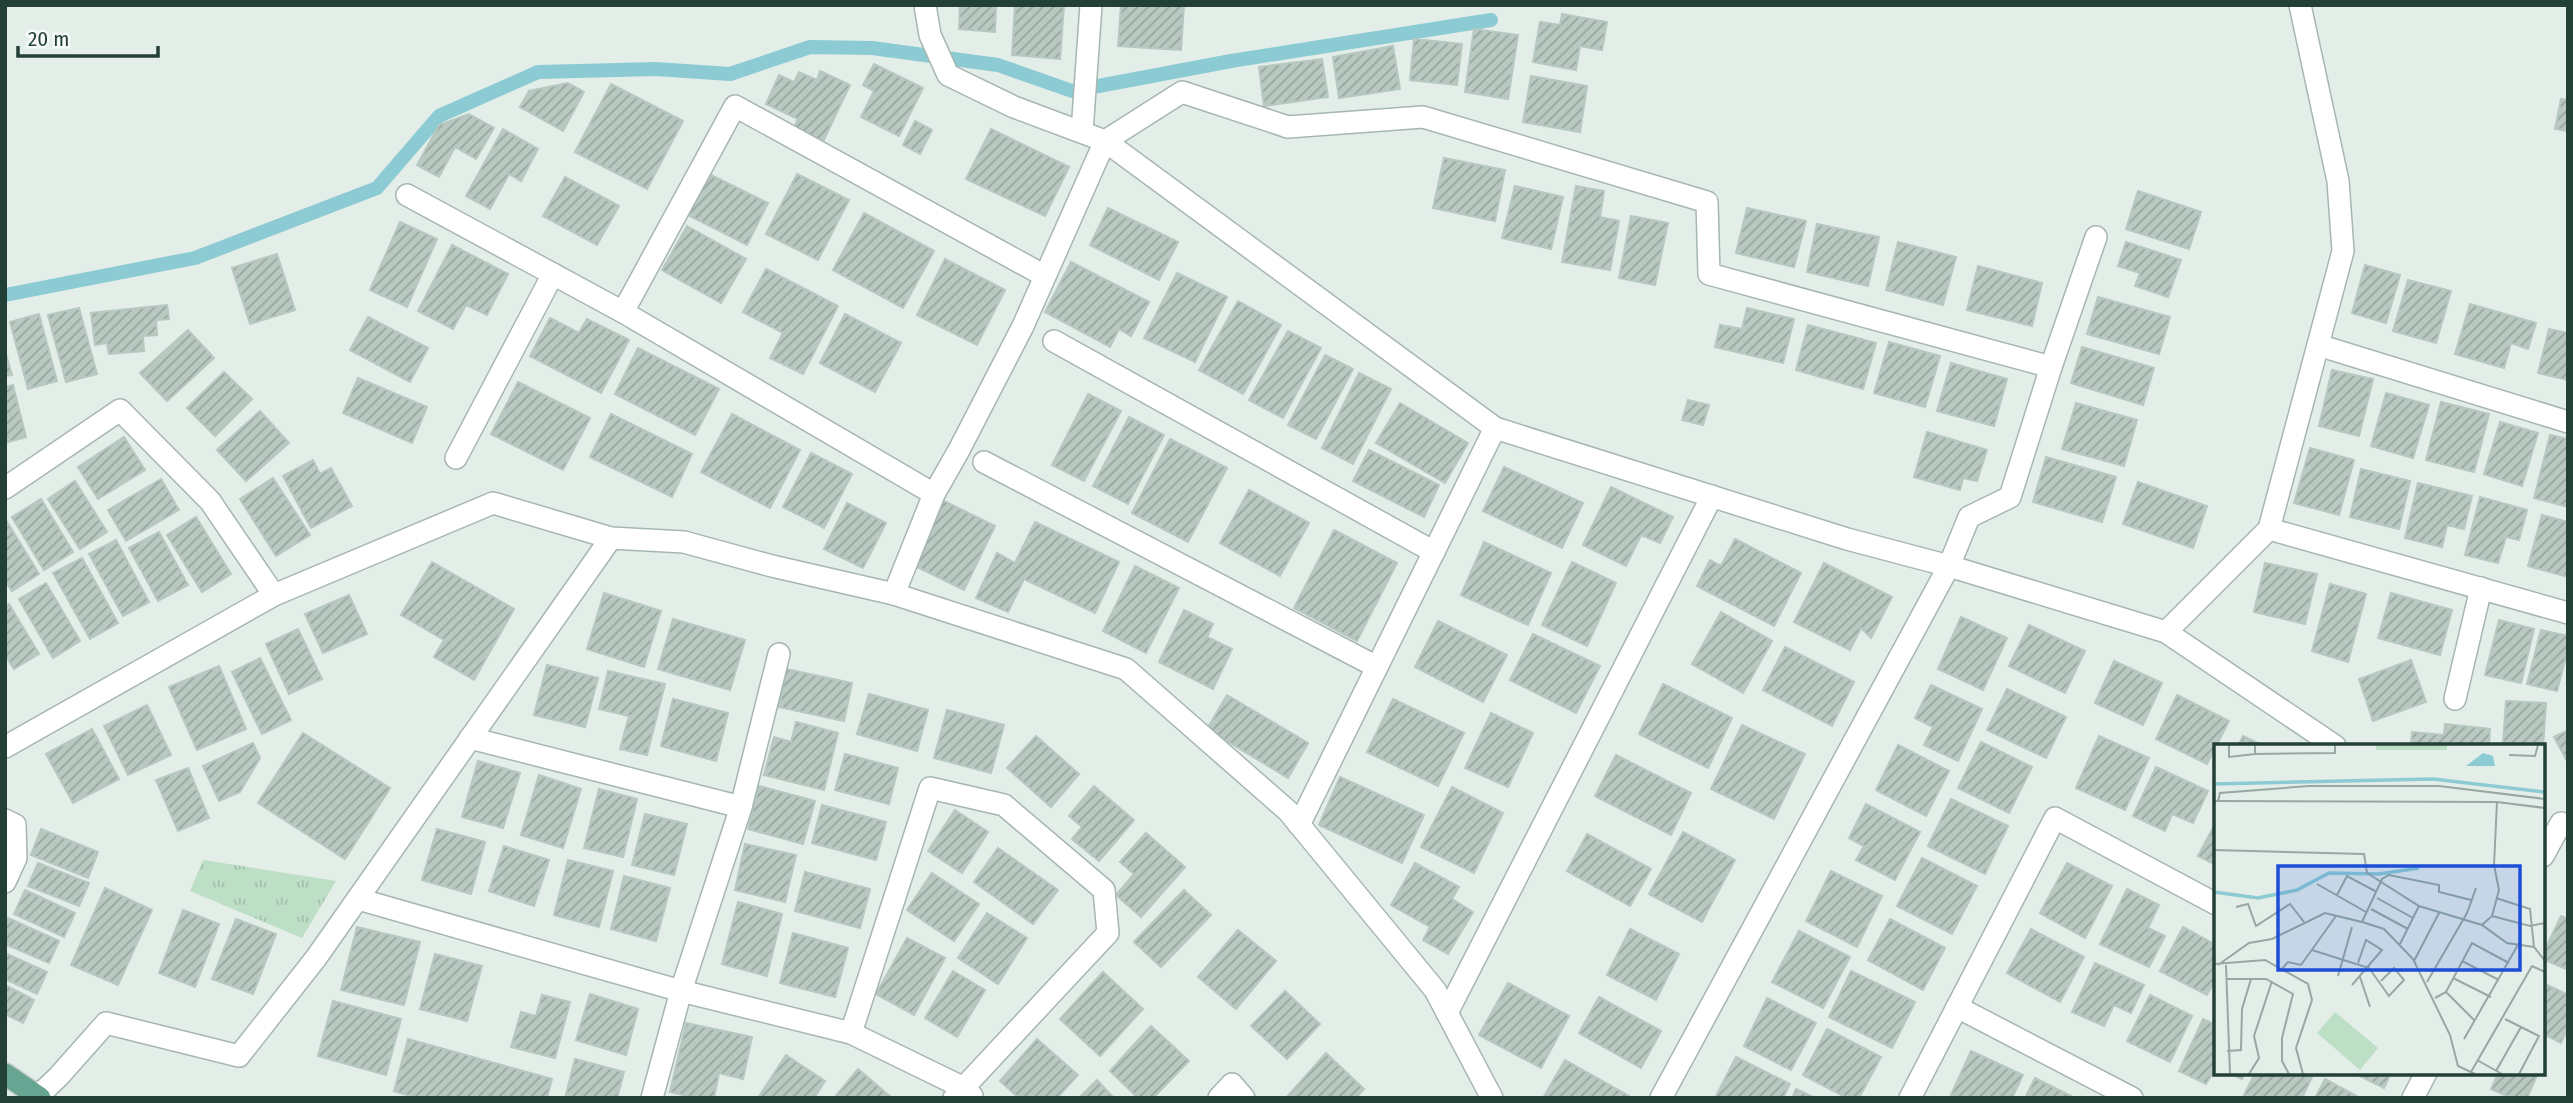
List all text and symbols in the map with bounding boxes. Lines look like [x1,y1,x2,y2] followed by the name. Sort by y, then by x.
[18,14,158,58] scale bar
[28,26,69,52] text: 20 m
[2214,744,2545,1075] inset map

